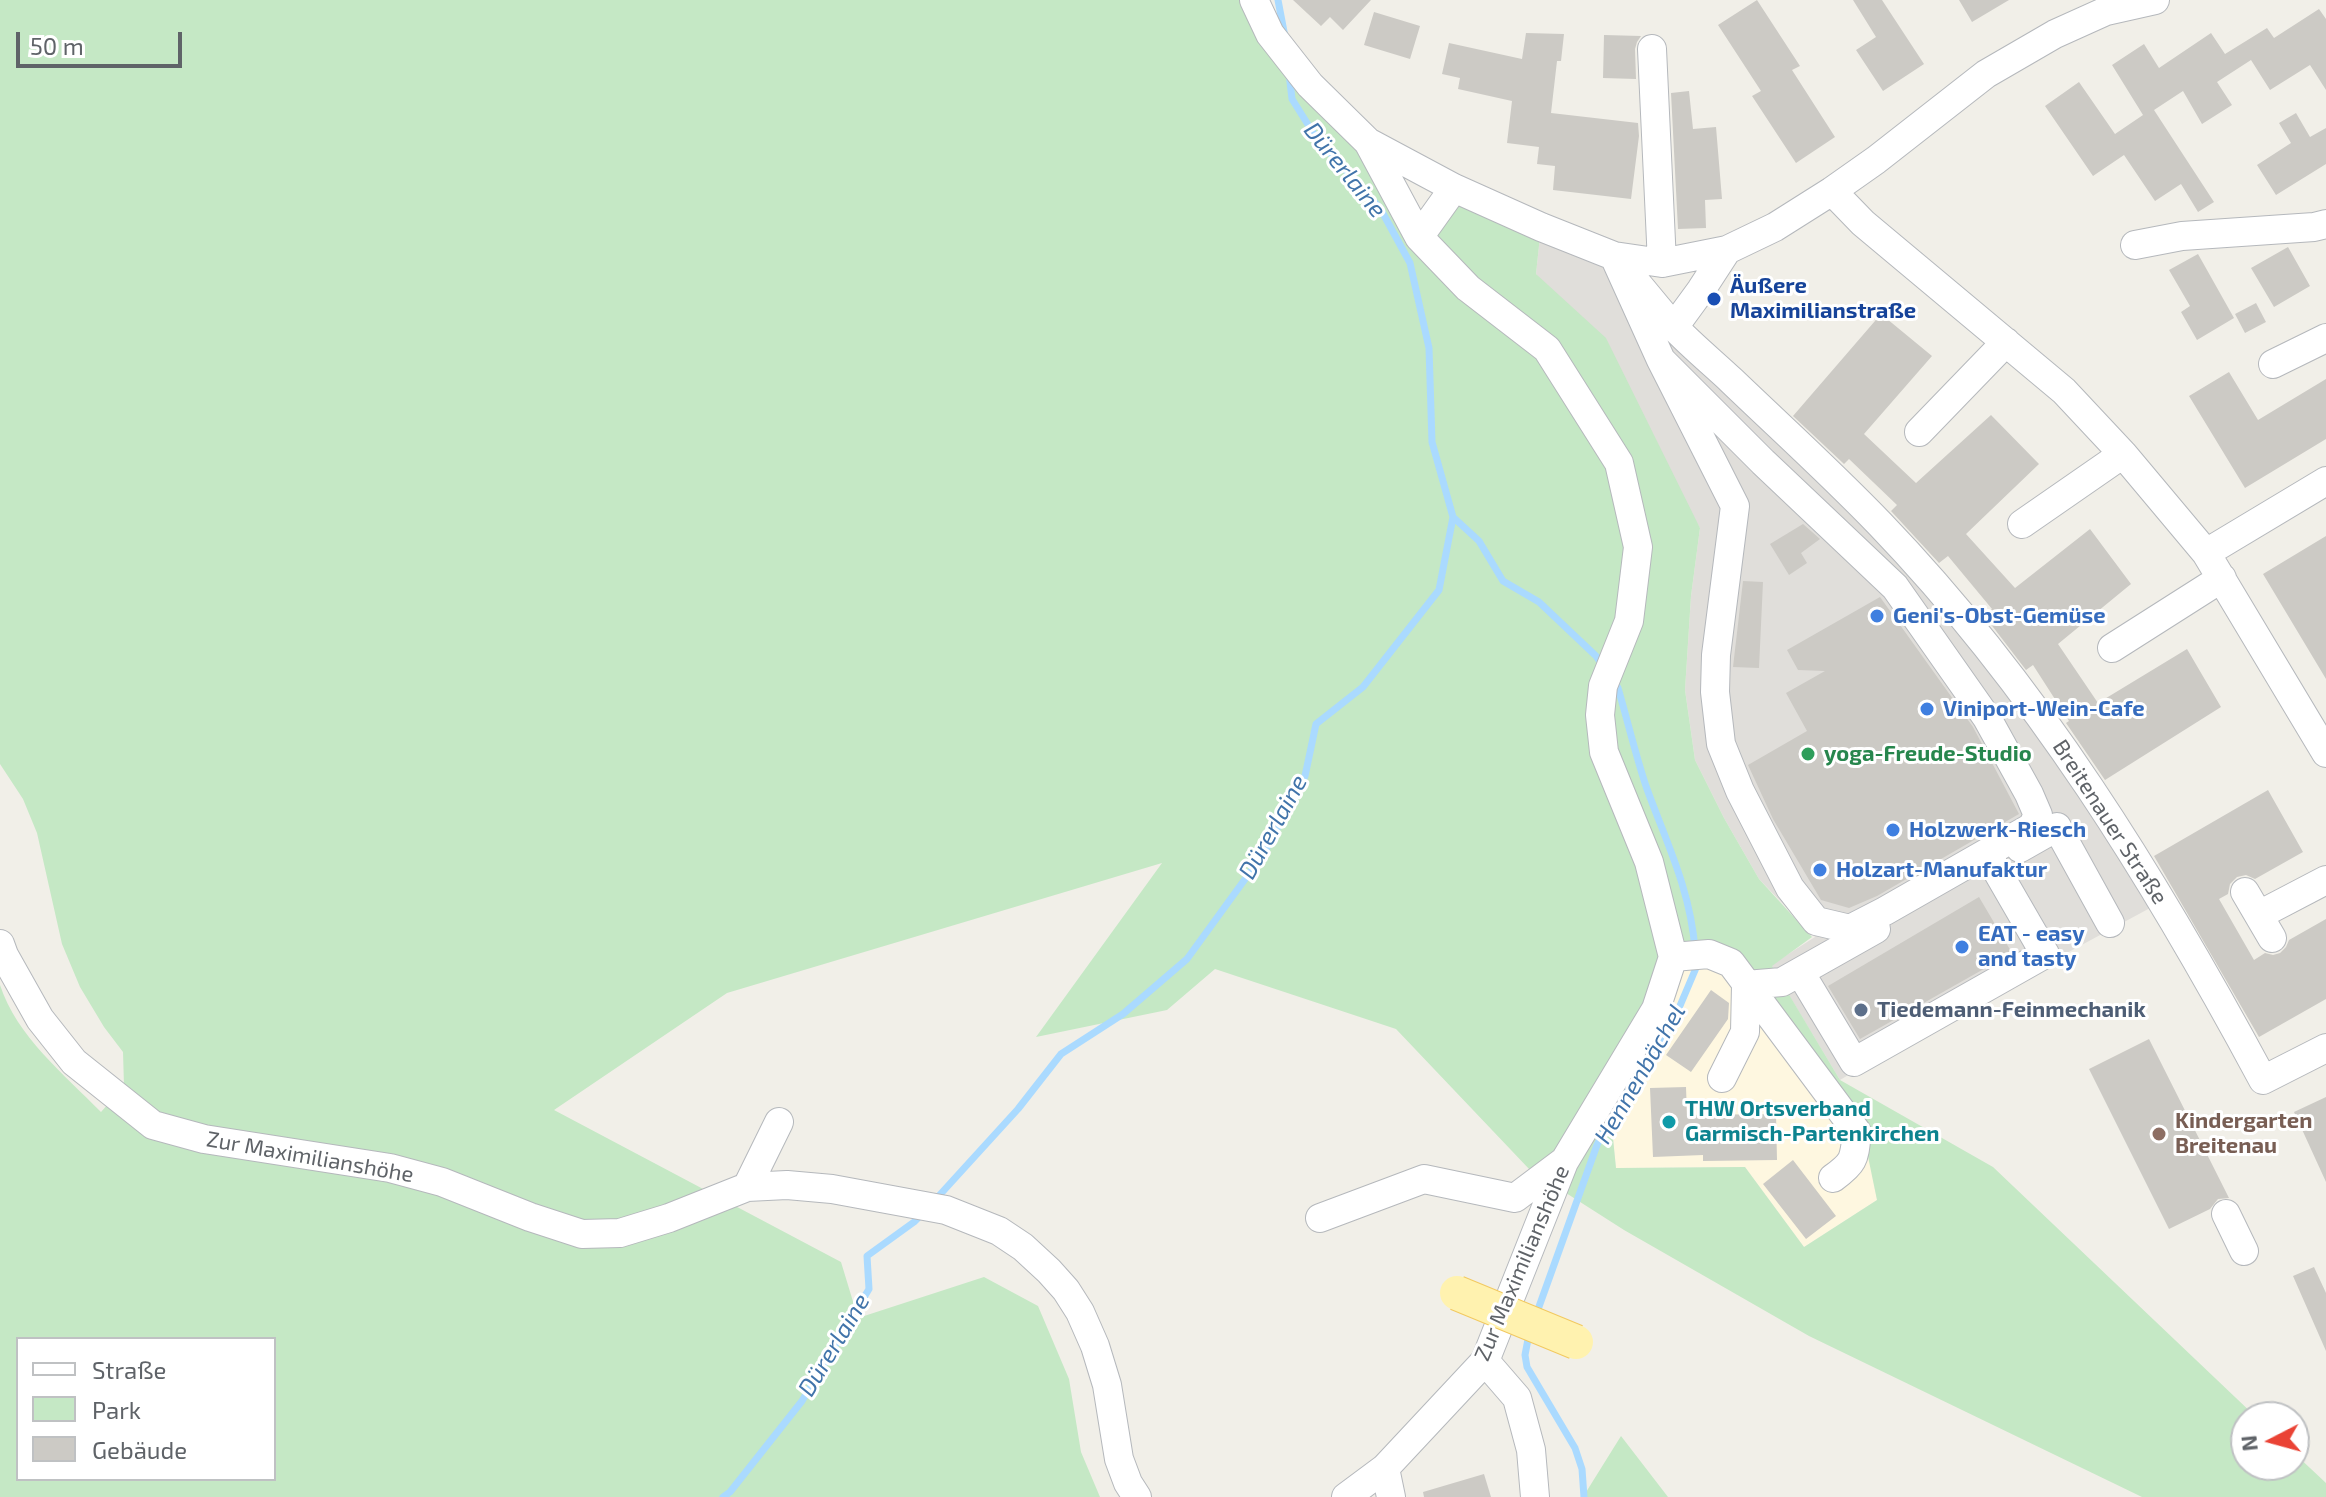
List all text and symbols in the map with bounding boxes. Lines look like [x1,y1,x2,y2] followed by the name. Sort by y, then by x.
[20,16,186,66] scale bar
[30,31,84,60] text: 50 m
[1298,116,1392,224] water label: Dürerlaine
[1730,273,1916,324] place label: Äußere Maximilianstraße
[1705,290,1723,308] marker: Äußere Maximilianstraße
[1893,603,2106,629] place label: Geni's-Obst-Gemüse
[1868,607,1886,625] marker: Geni's-Obst-Gemüse
[1943,696,2145,722] place label: Viniport-Wein-Cafe
[1918,700,1936,718] marker: Viniport-Wein-Cafe
[2047,735,2173,909] street label: Breitenauer Straße
[1824,741,2032,767] place label: yoga-Freude-Studio
[1799,745,1817,763] marker: yoga-Freude-Studio
[1233,770,1313,884] water label: Dürerlaine
[1909,817,2086,843] place label: Holzwerk-Riesch
[1884,821,1902,839] marker: Holzwerk-Riesch
[1836,857,2047,883] place label: Holzart-Manufaktur
[1811,861,1829,879] marker: Holzart-Manufaktur
[1978,921,2085,972] place label: EAT - easy and tasty
[1953,938,1971,956] marker: EAT - easy and tasty
[1877,997,2146,1023] place label: Tiedemann-Feinmechanik
[1588,999,1692,1149] water label: Hennenbächel
[1852,1001,1870,1019] marker: Tiedemann-Feinmechanik
[1685,1096,1940,1148] place label: THW Ortsverband Garmisch-Partenkirchen
[2175,1108,2312,1160] place label: Kindergarten Breitenau
[1660,1113,1678,1131] marker: THW Ortsverband Garmisch-Partenkirchen
[2150,1125,2168,1143] marker: Kindergarten Breitenau
[204,1126,416,1188] street label: Zur Maximilianshöhe
[1469,1161,1575,1365] street label: Zur Maximilianshöhe
[792,1288,876,1402] water label: Dürerlaine
[16,1337,276,1481] legend
[92,1355,166,1384] text: Straße
[92,1395,141,1424] text: Park
[2230,1401,2310,1481] north arrow
[2234,1434,2262,1453] text: N
[92,1435,187,1464] text: Gebäude

